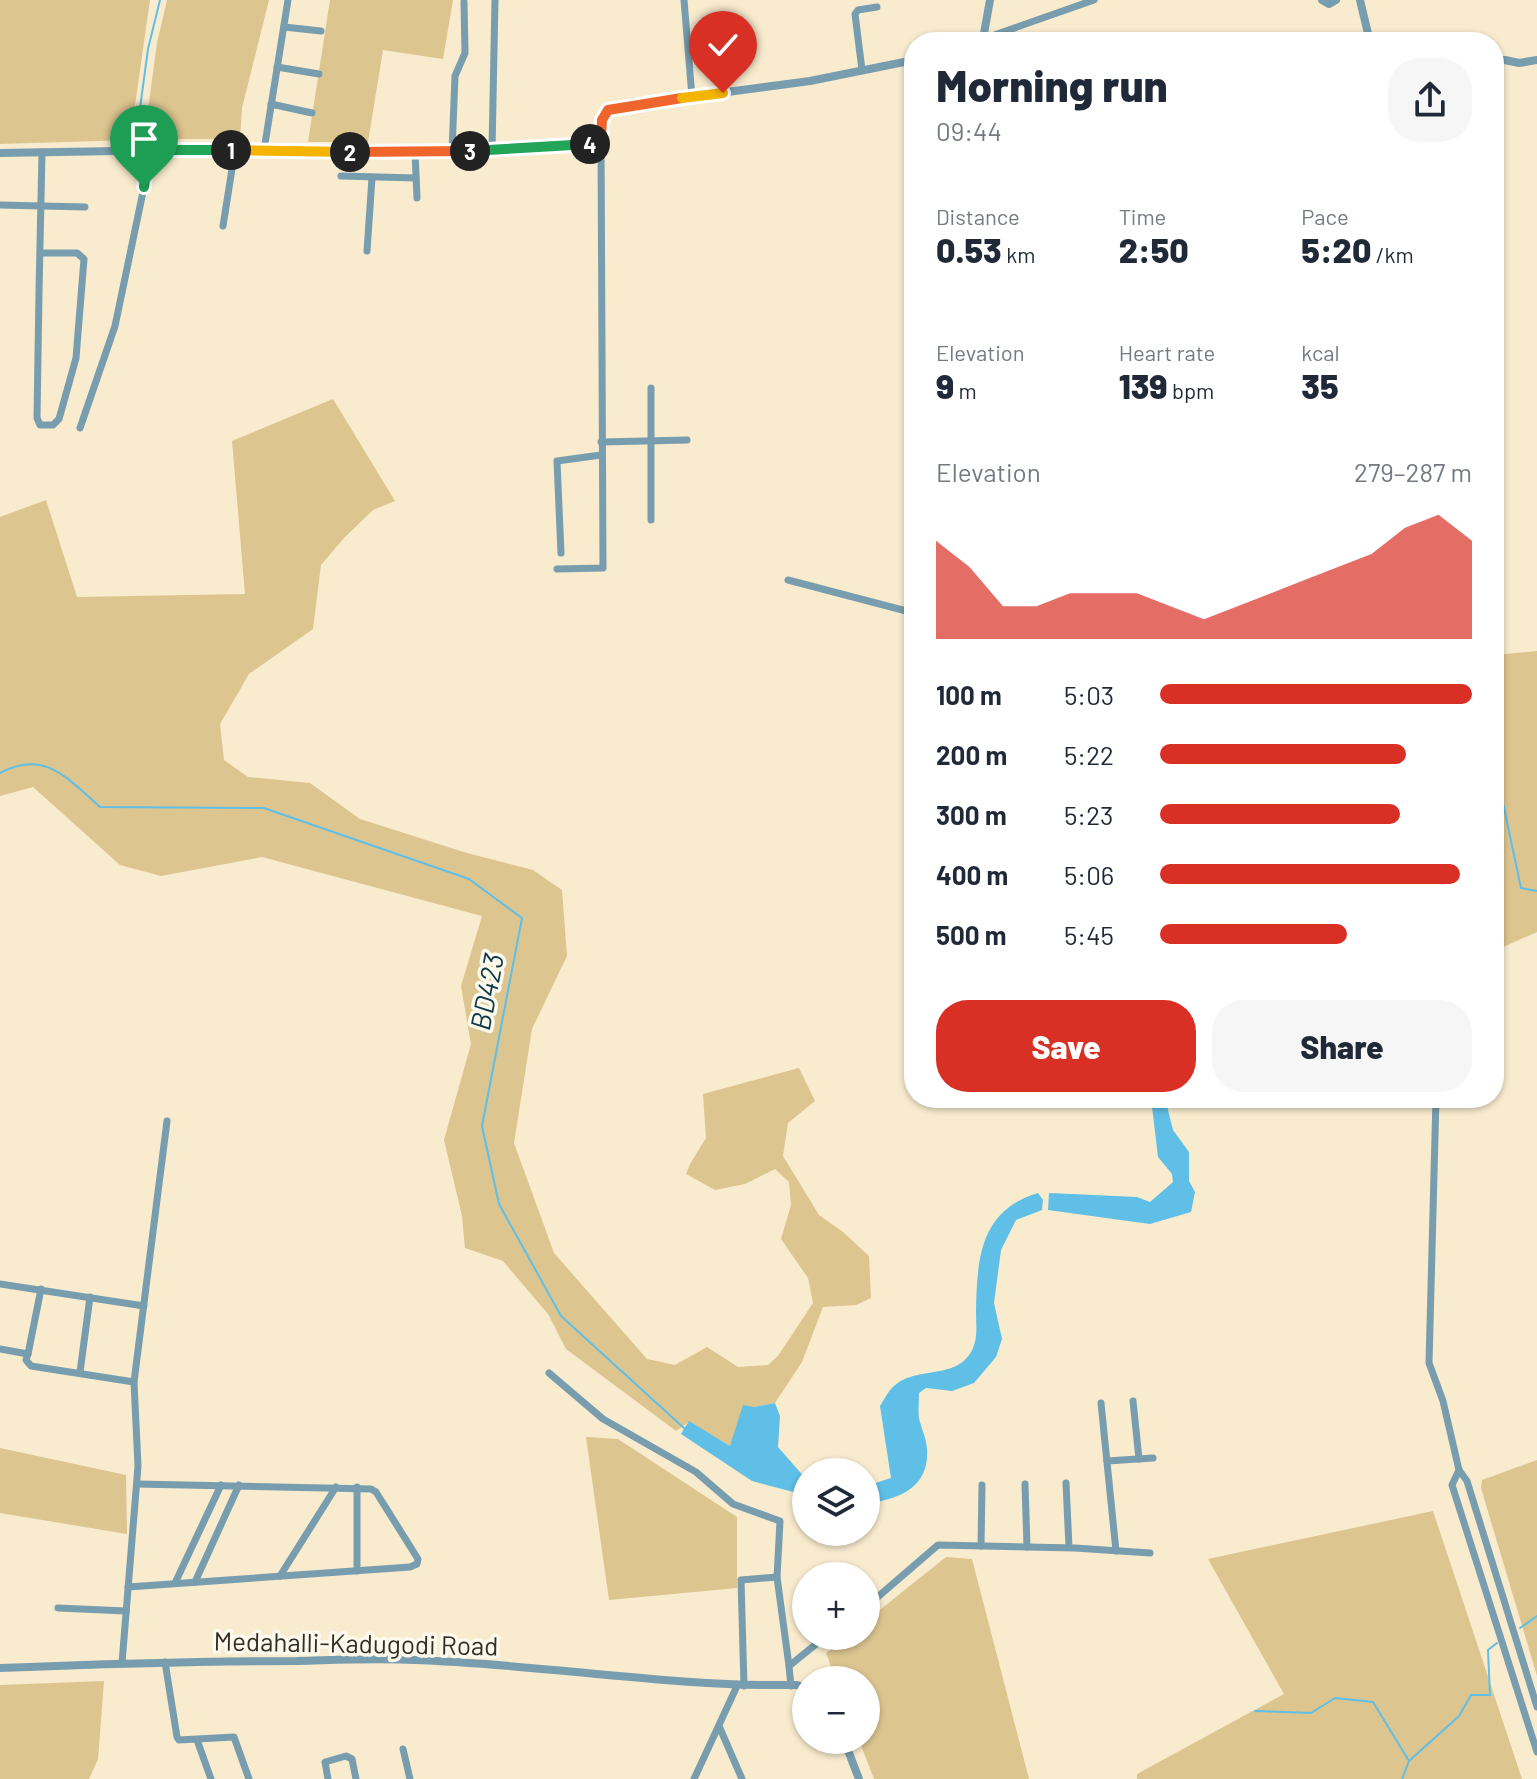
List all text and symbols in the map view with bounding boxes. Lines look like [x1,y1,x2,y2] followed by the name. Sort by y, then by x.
[689,11,757,93] pin
[701,23,745,67] icon: check
[936,58,1168,111] text: Morning run
[1388,58,1472,142] button: share
[110,105,178,187] pin
[936,115,1002,146] text: 09:44
[122,117,166,161] icon: arrive
[570,124,610,164] pin: 4
[211,130,251,170] pin: 1
[450,131,490,171] pin: 3
[583,131,597,157] text: 4
[330,132,370,172] pin: 2
[227,137,235,163] text: 1
[464,138,476,164] text: 3
[344,139,356,165] text: 2
[936,203,1020,229] text: Distance
[1119,203,1166,229] text: Time
[1301,203,1349,229] text: Pace
[936,229,1002,270] text: 0.53
[1119,229,1189,270] text: 2:50
[1301,229,1371,270] text: 5:20
[1002,241,1035,267] text: km
[1371,241,1414,267] text: /km
[936,339,1025,365] text: Elevation
[1119,339,1215,365] text: Heart rate
[1301,339,1340,365] text: kcal
[936,365,954,406] text: 9
[1119,365,1168,406] text: 139
[1301,365,1339,406] text: 35
[954,377,977,403] text: m
[1168,377,1214,403] text: bpm
[936,456,1041,487] text: Elevation
[1354,456,1472,487] text: 279–287 m
[936,679,1002,710] text: 100 m
[1064,679,1114,710] text: 5:03
[936,739,1007,770] text: 200 m
[1064,739,1114,770] text: 5:22
[936,799,1007,830] text: 300 m
[1064,799,1113,830] text: 5:23
[936,859,1008,890] text: 400 m
[1064,859,1114,890] text: 5:06
[936,919,1007,950] text: 500 m
[1064,919,1114,950] text: 5:45
[462,951,510,1033] water label: BD423
[936,1000,1196,1092] button: Save
[1212,1000,1472,1092] button: Share
[792,1458,880,1754] map controls
[792,1458,880,1546] button: layers
[792,1562,880,1650] button: +
[213,1625,499,1660] street label: Medahalli-Kadugodi Road
[792,1666,880,1754] button: −

